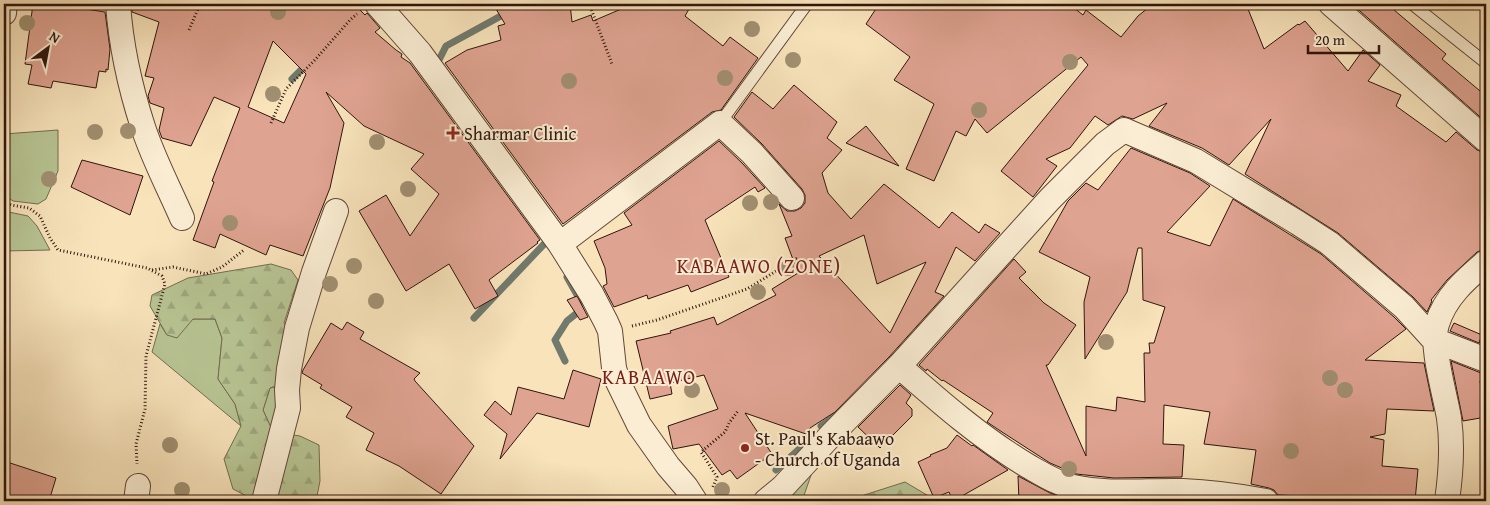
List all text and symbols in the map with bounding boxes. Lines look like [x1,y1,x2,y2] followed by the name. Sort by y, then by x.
[22,22,72,72] north arrow
[1308,22,1379,54] scale bar
[46,26,65,48] text: N
[1315,29,1346,50] text: 20 m
[464,120,576,147] place label: Sharmar Clinic
[446,126,460,140] marker: Sharmar Clinic
[677,251,841,280] district label: KABAAWO (ZONE)
[602,362,696,391] district label: KABAAWO
[755,425,901,473] place label: St. Paul's Kabaawo - Church of Uganda
[739,442,751,454] marker: St. Paul's Kabaawo - Church of Uganda

